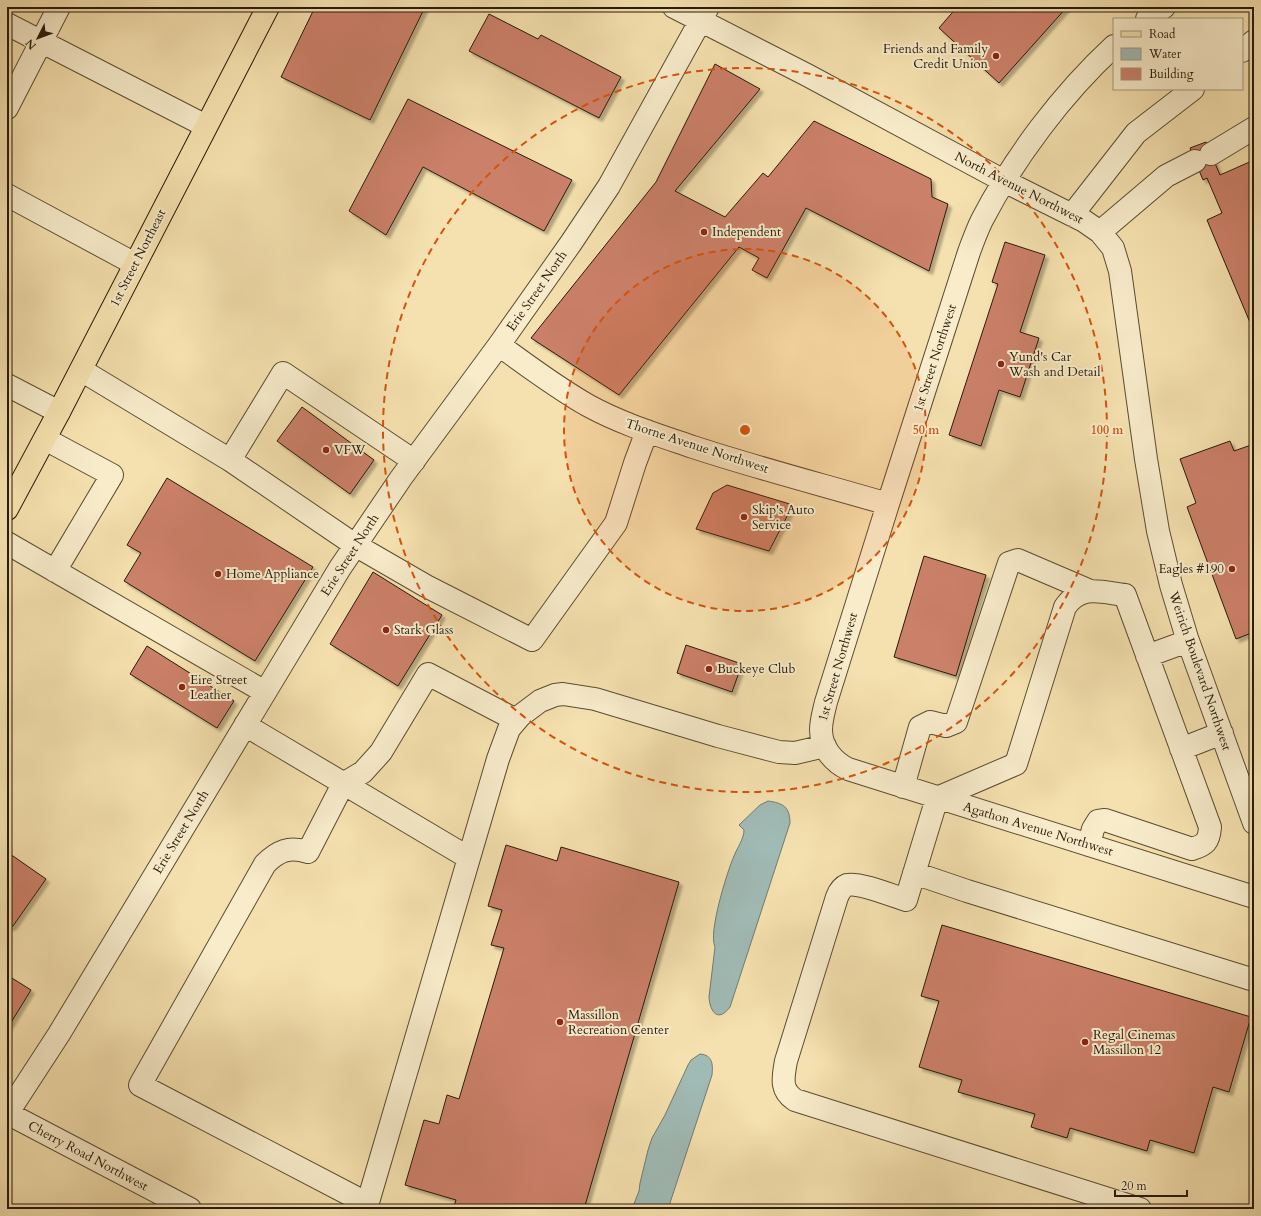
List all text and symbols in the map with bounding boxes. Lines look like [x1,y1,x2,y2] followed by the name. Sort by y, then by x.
[18,18,58,58] north arrow
[1113,18,1243,90] legend
[1149,26,1176,42] text: Road
[22,35,40,53] text: N
[883,40,989,73] place label: Friends and Family Credit Union
[1148,46,1182,62] text: Water
[991,51,1001,61] marker: Friends and Family Credit Union
[1149,66,1194,82] text: Building
[952,148,1086,228] street label: North Avenue Northwest
[106,206,170,310] street label: 1st Street Northeast
[712,223,781,241] place label: Independent
[699,227,709,237] marker: Independent
[502,247,572,335] street label: Erie Street North
[909,302,961,414] street label: 1st Street Northwest
[1008,348,1101,381] place label: Yund's Car Wash and Detail
[996,359,1006,369] marker: Yund's Car Wash and Detail
[623,414,771,478] street label: Thorne Avenue Northwest
[913,422,940,438] text: 50 m
[1091,422,1124,438] text: 100 m
[738,423,752,437] centre of rings
[334,441,366,459] place label: VFW
[321,445,331,455] marker: VFW
[752,501,814,534] place label: Skip's Auto Service
[317,510,383,600] street label: Erie Street North
[739,512,749,522] marker: Skip's Auto Service
[1159,560,1224,578] place label: Eagles #190
[1227,564,1237,574] marker: Eagles #190
[226,565,319,583] place label: Home Appliance
[213,569,223,579] marker: Home Appliance
[1164,588,1236,753] street label: Weirich Boulevard Northwest
[814,611,862,723] street label: 1st Street Northwest
[394,621,453,639] place label: Stark Glass
[381,625,391,635] marker: Stark Glass
[717,660,795,678] place label: Buckeye Club
[704,664,714,674] marker: Buckeye Club
[190,671,247,704] place label: Eire Street Leather
[177,682,187,692] marker: Eire Street Leather
[149,787,213,877] street label: Erie Street North
[961,798,1115,860] street label: Agathon Avenue Northwest
[568,1006,669,1039] place label: Massillon Recreation Center
[555,1017,565,1027] marker: Massillon Recreation Center
[1093,1026,1175,1059] place label: Regal Cinemas Massillon 12
[1080,1037,1090,1047] marker: Regal Cinemas Massillon 12
[25,1117,151,1195] street label: Cherry Road Northwest
[1115,1172,1187,1198] scale bar
[1121,1178,1148,1194] text: 20 m

